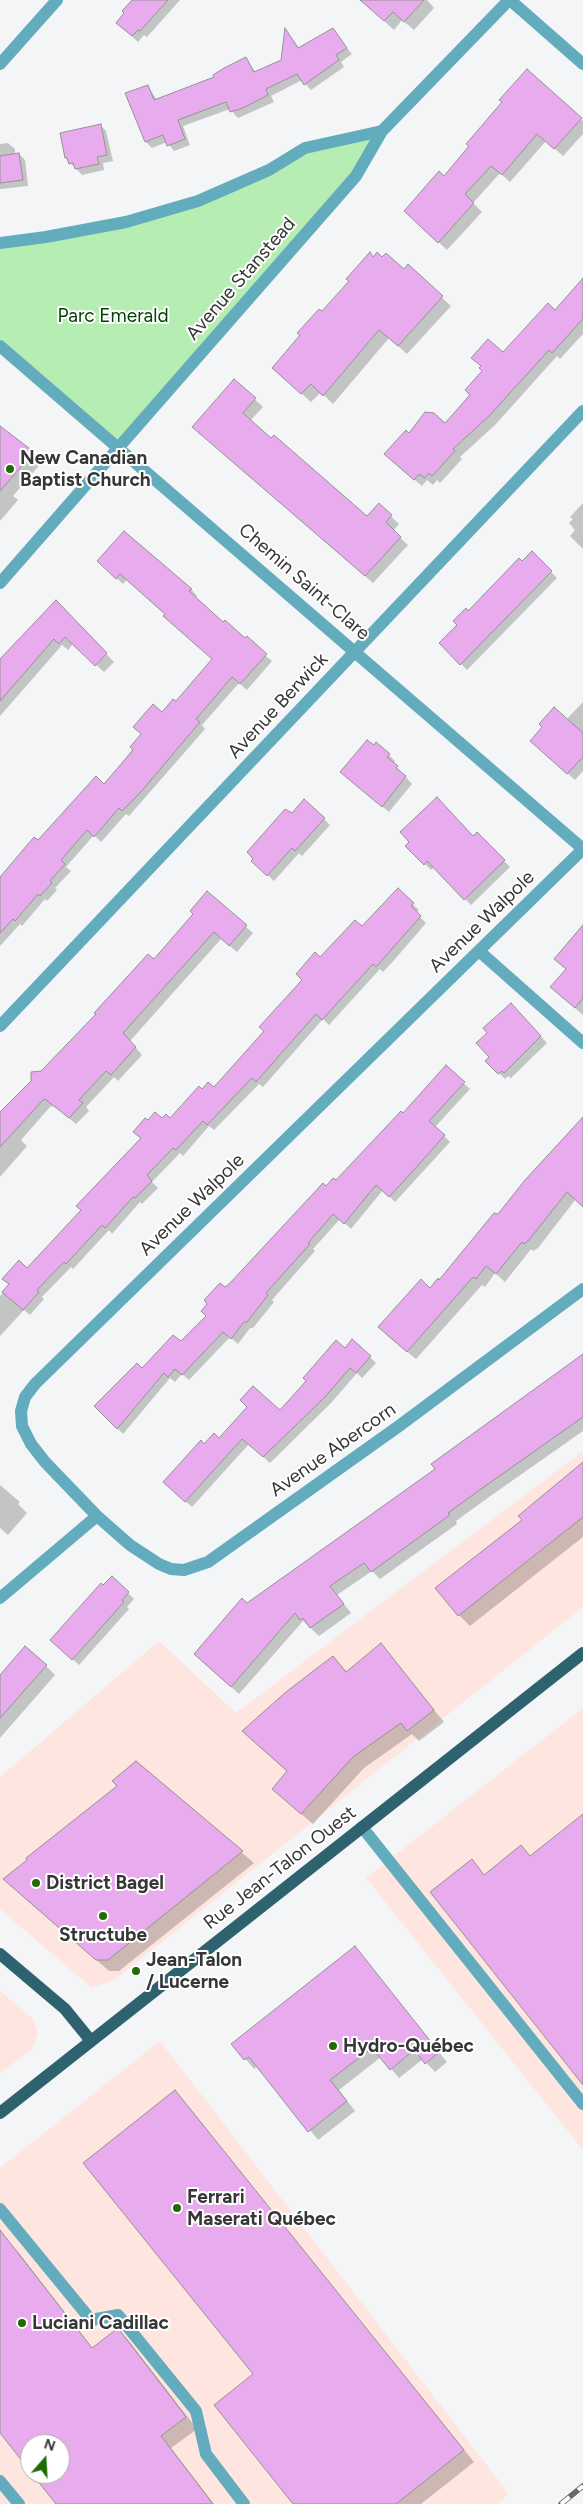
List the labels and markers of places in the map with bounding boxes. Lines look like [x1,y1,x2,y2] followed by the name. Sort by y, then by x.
[20,447,151,491] place label: New Canadian Baptist Church
[4,463,16,475] marker: New Canadian Baptist Church
[46,1872,164,1894] place label: District Bagel
[30,1877,42,1889] marker: District Bagel
[97,1910,109,1922] marker: Structube
[59,1924,147,1946] place label: Structube
[146,1949,242,1993] place label: Jean-Talon / Lucerne
[130,1965,142,1977] marker: Jean-Talon / Lucerne
[343,2035,474,2057] place label: Hydro-Québec
[327,2040,339,2052] marker: Hydro-Québec
[187,2186,336,2230] place label: Ferrari Maserati Québec
[171,2202,183,2214] marker: Ferrari Maserati Québec
[32,2312,169,2334] place label: Luciani Cadillac
[16,2317,28,2329] marker: Luciani Cadillac

